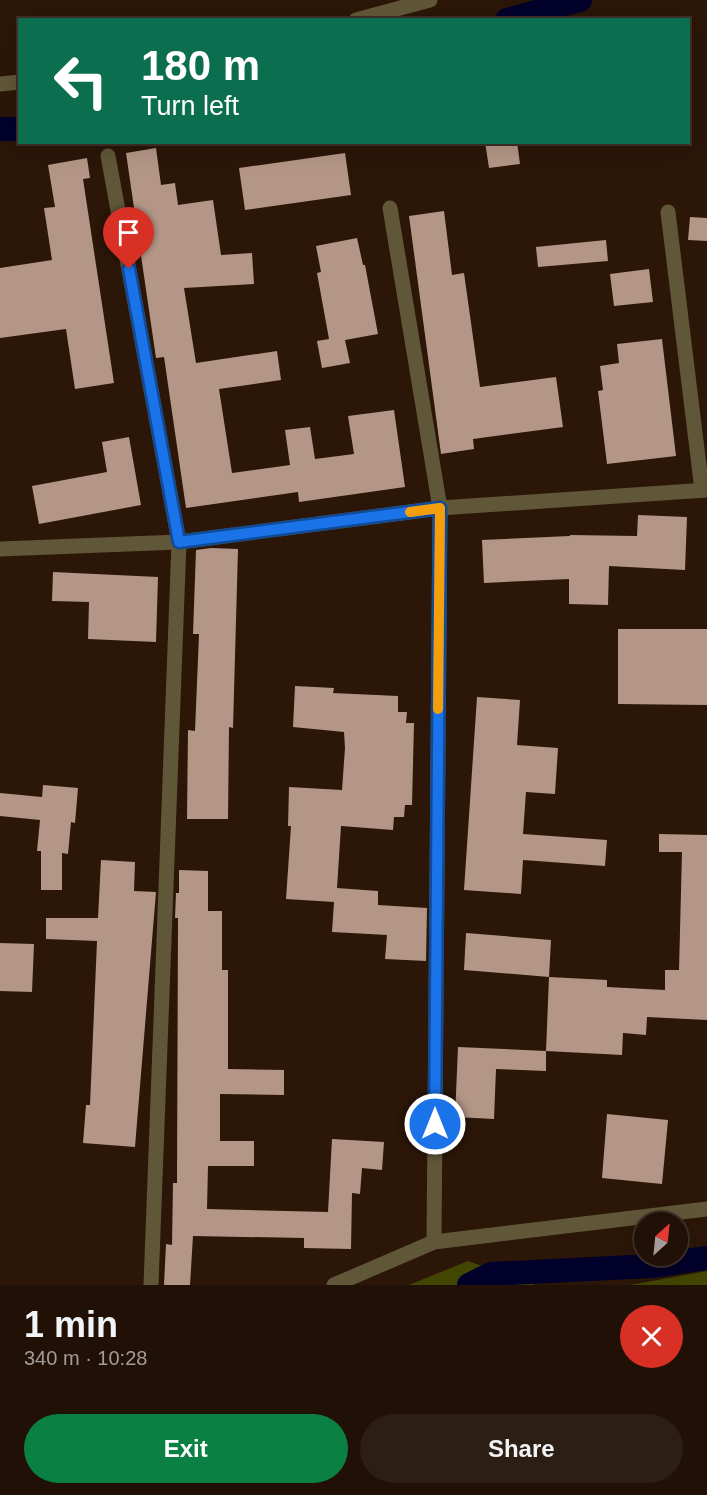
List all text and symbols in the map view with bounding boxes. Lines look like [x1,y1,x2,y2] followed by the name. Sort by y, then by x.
[42,42,120,120] icon: left
[141,42,260,89] text: 180 m
[141,91,239,121] text: Turn left
[103,207,154,269] pin
[112,216,145,249] icon: arrive
[403,1092,467,1156] position arrow
[634,1212,688,1266] north arrow
[634,1212,688,1266] map controls
[24,1304,118,1345] text: 1 min
[620,1305,683,1368] button: close
[24,1347,147,1369] text: 340 m · 10:28
[24,1414,348,1483] button: Exit
[360,1414,683,1483] button: Share

